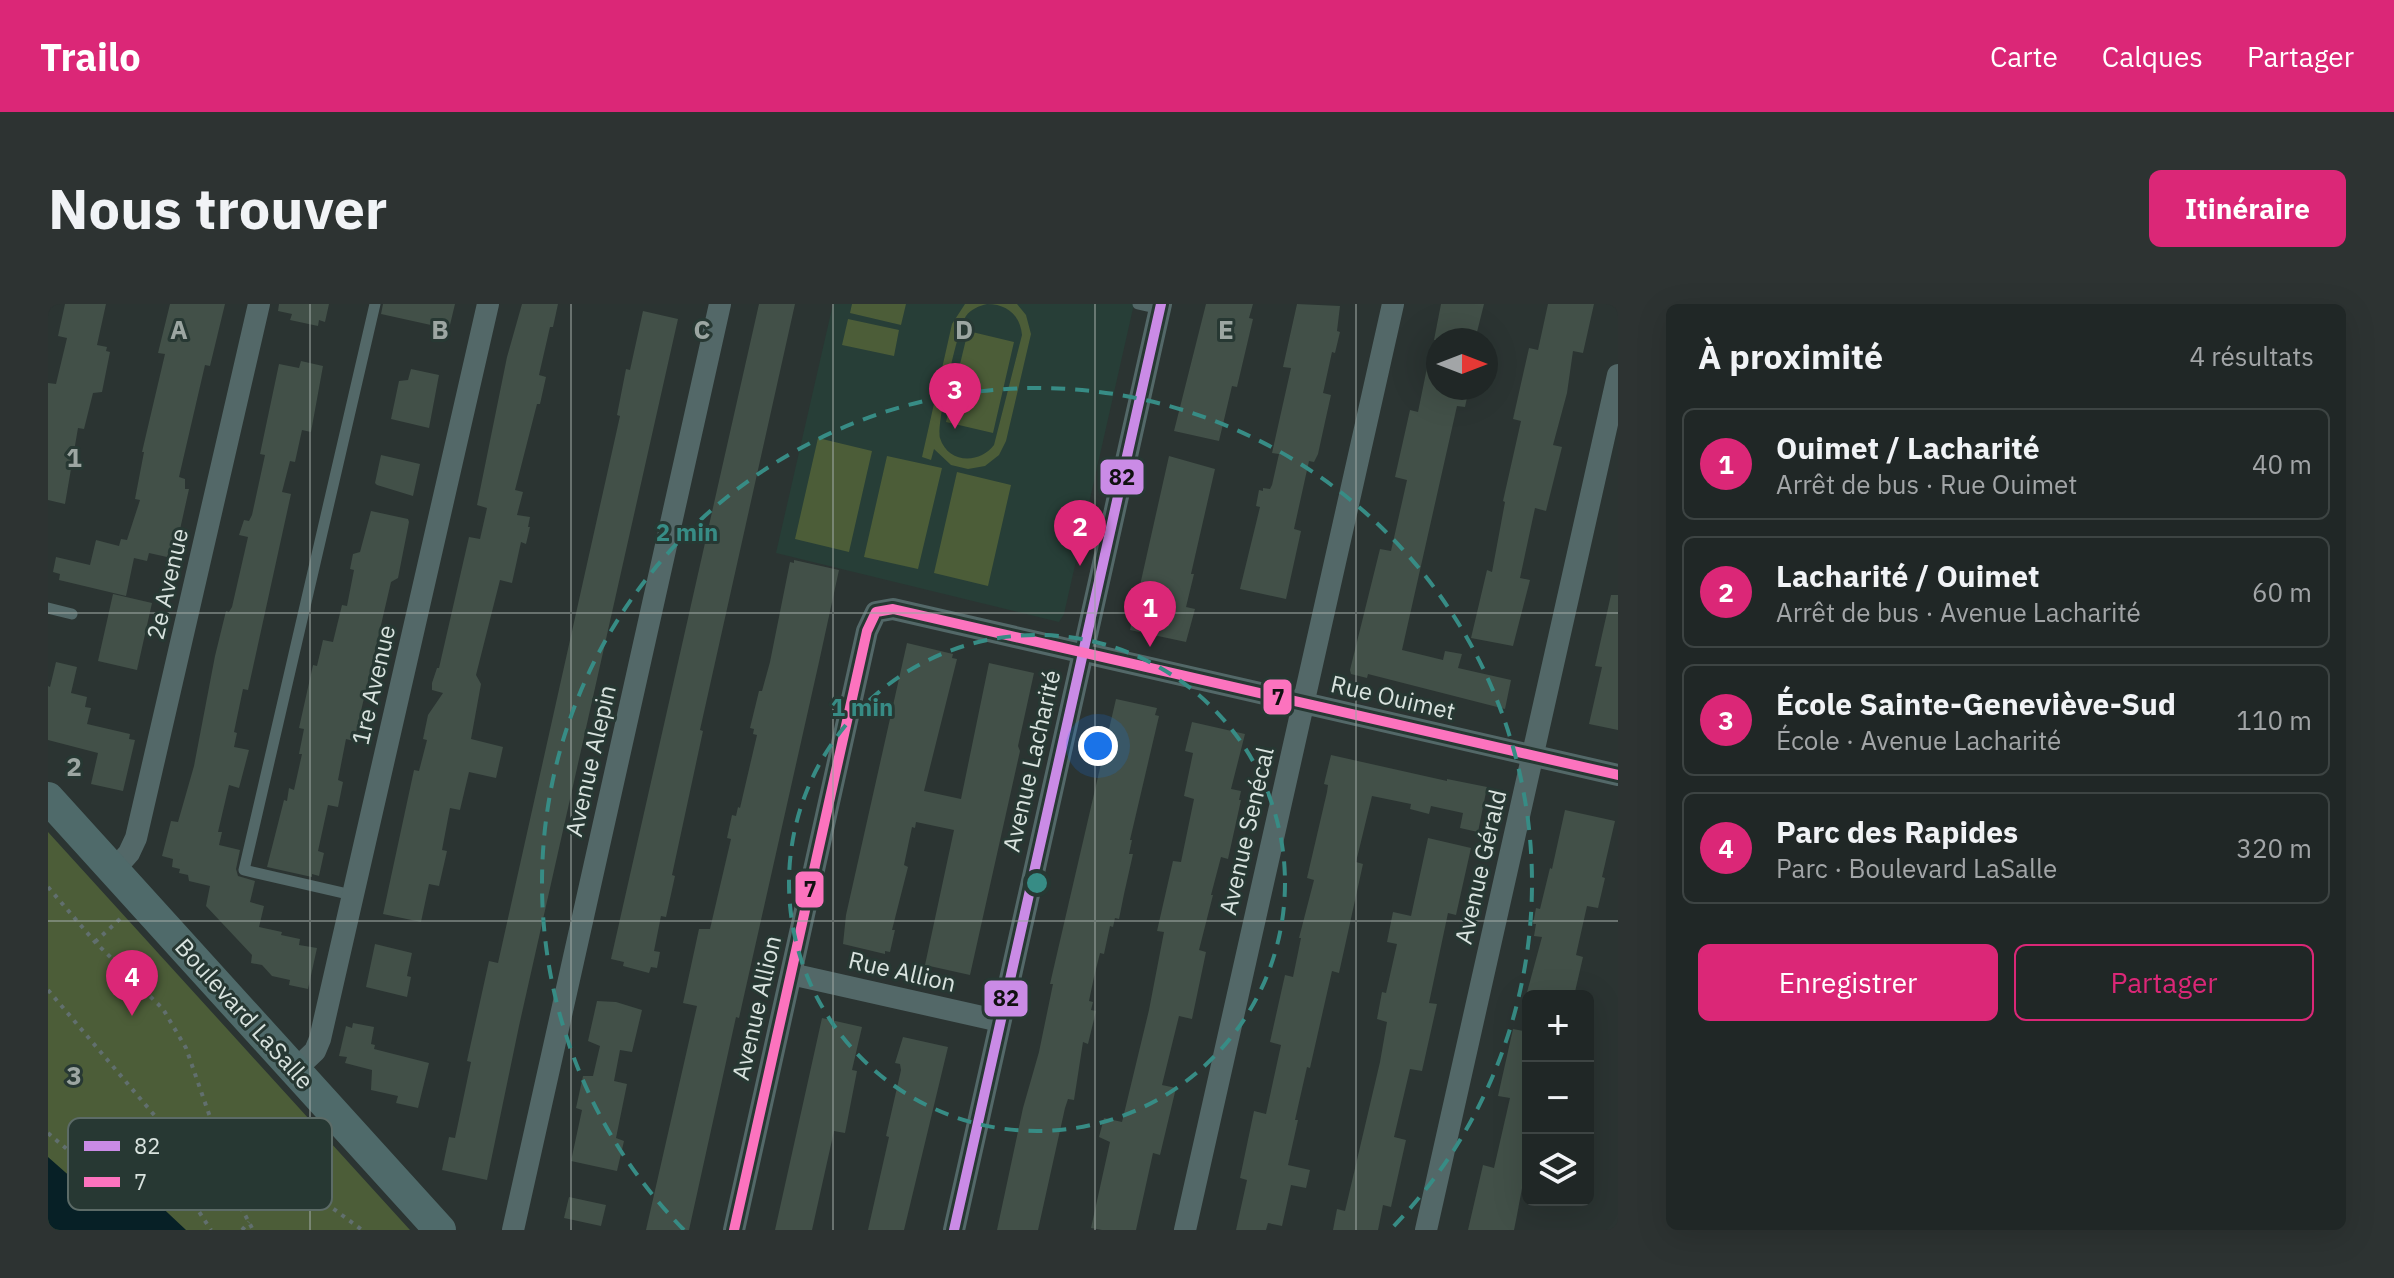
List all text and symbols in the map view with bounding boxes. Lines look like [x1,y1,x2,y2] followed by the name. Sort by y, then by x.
[40,32,141,81] text: Trailo
[1990,38,2058,75] text: Carte
[2102,38,2203,75] text: Calques
[2247,38,2354,75] text: Partager
[2149,170,2346,247] button: Itinéraire
[48,172,387,244] text: Nous trouver
[170,312,188,346] text: A
[431,312,449,346] text: B
[694,312,711,346] text: C
[955,312,973,346] text: D
[1218,312,1234,346] text: E
[1426,328,1498,400] north arrow
[1698,334,1883,378] text: À proximité
[2189,339,2314,373] text: 4 résultats
[929,363,981,429] pin: 3
[1776,428,2040,467] text: Ouimet / Lacharité
[66,440,82,474] text: 1
[1718,447,1734,481] text: 1
[2252,447,2312,481] text: 40 m
[1099,458,1145,496] line badge: 82
[1109,462,1135,491] text: 82
[1776,467,2078,501] text: Arrêt de bus · Rue Ouimet
[1054,500,1106,566] pin: 2
[656,516,718,548] text: 2 min
[139,525,195,643] street label: 2e Avenue
[1776,556,2040,595] text: Lacharité / Ouimet
[1718,575,1734,609] text: 2
[2252,575,2312,609] text: 60 m
[1124,581,1176,647] pin: 1
[1776,595,2141,629] text: Arrêt de bus · Avenue Lacharité
[344,622,402,748] street label: 1re Avenue
[995,667,1067,855] street label: Avenue Lacharité
[1328,667,1459,727] street label: Rue Ouimet
[1262,678,1293,716] line badge: 7
[557,682,623,840] street label: Avenue Alepin
[1271,682,1285,711] text: 7
[1776,684,2176,723] text: École Sainte-Geneviève-Sud
[831,691,893,723] text: 1 min
[1718,703,1734,737] text: 3
[2236,703,2312,737] text: 110 m
[1776,723,2061,757] text: École · Avenue Lacharité
[1078,726,1118,766] your location
[1211,744,1281,918] street label: Avenue Senécal
[66,749,82,783] text: 2
[1447,786,1513,947] street label: Avenue Gérald
[1776,812,2018,851] text: Parc des Rapides
[1718,831,1734,865] text: 4
[2236,831,2312,865] text: 320 m
[1776,851,2057,885] text: Parc · Boulevard LaSalle
[1023,869,1051,897] centre of rings
[794,870,825,909] line badge: 7
[803,874,817,903] text: 7
[168,931,321,1096] street label: Boulevard LaSalle
[724,932,788,1083] street label: Avenue Allion
[845,943,959,999] street label: Rue Allion
[1698,944,1998,1021] button: Enregistrer
[2014,944,2314,1021] button: Partager
[106,950,158,1016] pin: 4
[983,979,1029,1018] line badge: 82
[993,983,1019,1012] text: 82
[1522,990,1594,1206] map controls
[1522,990,1594,1062] button: +
[66,1058,82,1092] text: 3
[1522,1062,1594,1134] button: −
[68,1118,332,1210] legend
[134,1131,160,1160] text: 82
[1522,1134,1594,1206] button: layers
[134,1167,147,1196] text: 7

